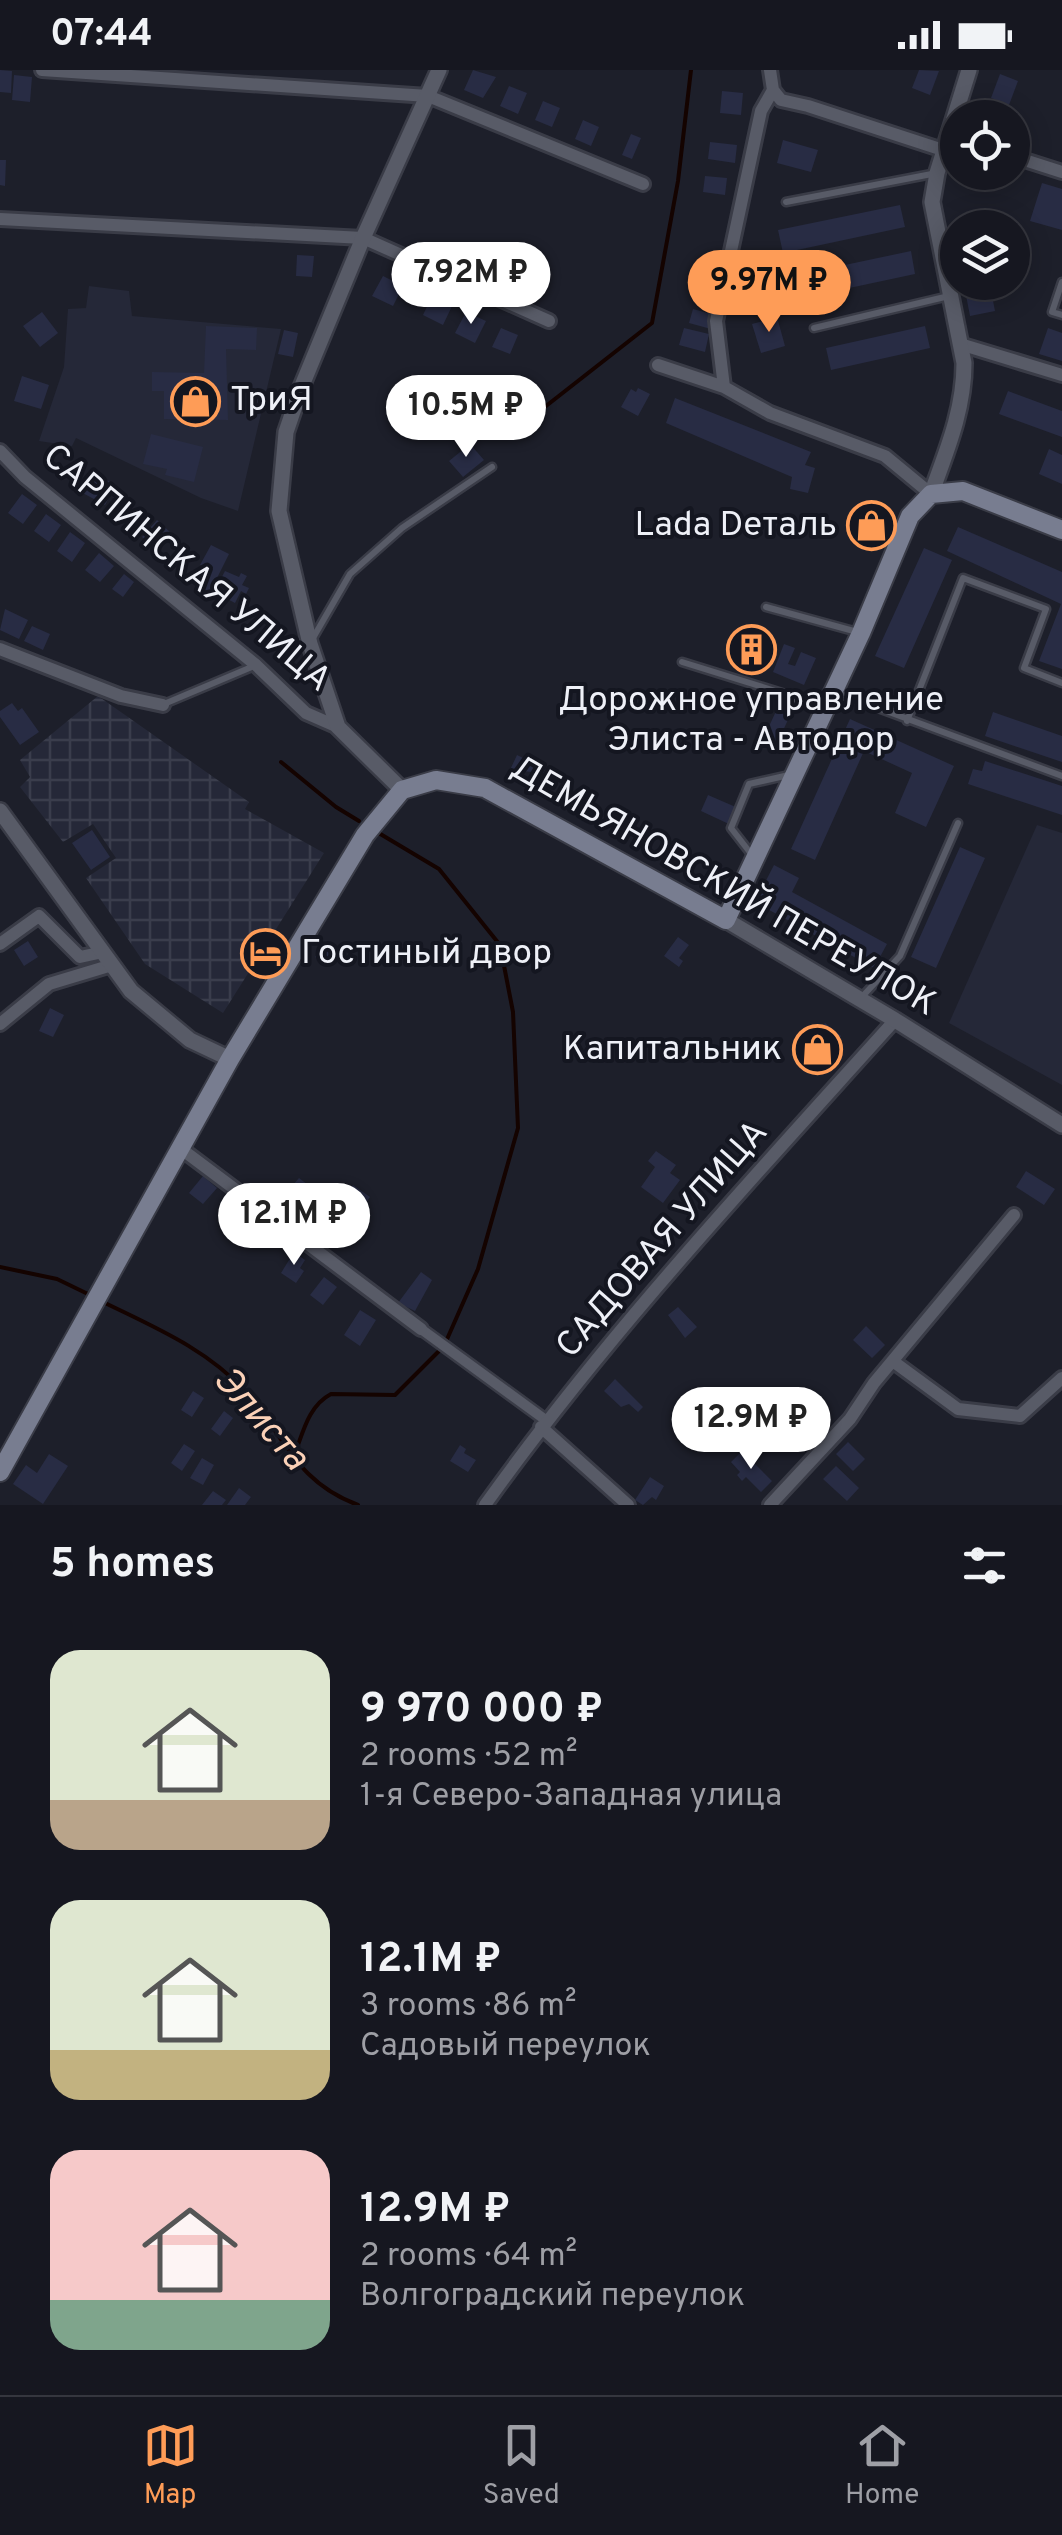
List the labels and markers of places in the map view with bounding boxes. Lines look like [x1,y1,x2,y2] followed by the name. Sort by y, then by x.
[379,242,563,327] pin: 7.92M ₽
[677,250,861,335] pin: 9.97M ₽
[169,375,221,427] shop icon: ТриЯ
[374,375,558,460] pin: 10.5M ₽
[230,379,313,423] place label: ТриЯ
[846,500,898,552] shop icon: Lada Dеталь
[635,504,837,548] place label: Lada Dеталь
[725,623,777,675] building icon: Дорожное управление Элиста - Автодор
[558,679,944,763] place label: Дорожное управление Элиста - Автодор
[240,928,292,980] hotel icon: Гостиный двор
[301,932,552,976] place label: Гостиный двор
[791,1024,843,1076] shop icon: Капитальник
[563,1028,782,1072] place label: Капитальник
[202,1183,386,1268] pin: 12.1M ₽
[659,1387,843,1472] pin: 12.9M ₽

